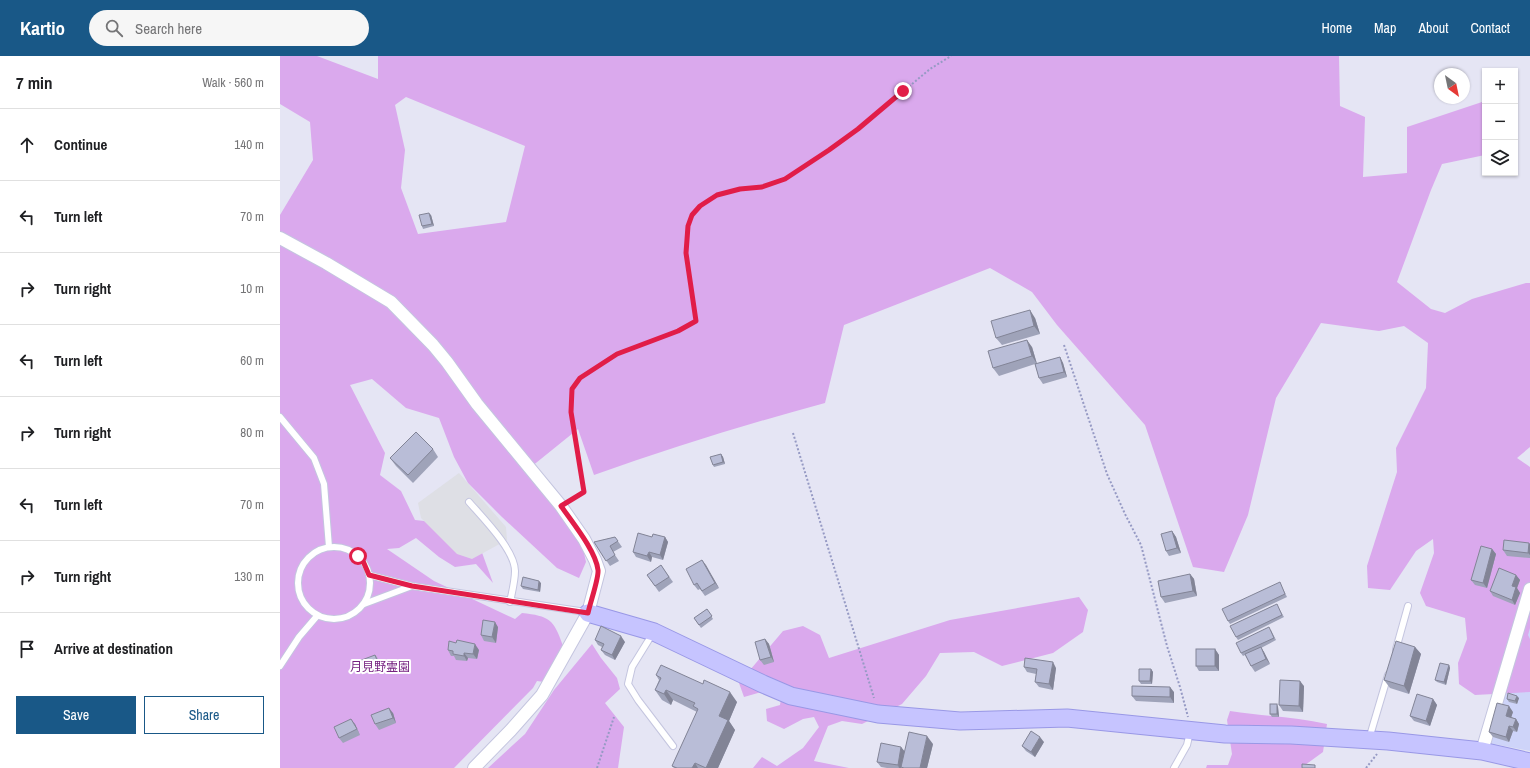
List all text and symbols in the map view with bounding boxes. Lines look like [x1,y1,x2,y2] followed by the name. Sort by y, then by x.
[89,10,369,46] search box
[20,15,65,41] text: Kartio
[103,17,125,39] icon: search
[135,18,202,39] text: Search here
[1321,19,1352,37] text: Home
[1374,19,1396,37] text: Map
[1418,19,1448,37] text: About
[1470,19,1510,37] text: Contact
[1434,68,1470,104] north arrow
[1482,68,1518,176] map controls
[1482,68,1518,104] button: +
[16,71,52,94] text: 7 min
[202,74,264,91] text: Walk · 560 m
[894,82,912,100] route end
[1482,104,1518,140] button: −
[16,134,38,156] icon: ahead
[54,134,107,155] text: Continue
[234,136,264,153] text: 140 m
[1482,140,1518,176] button: layers
[16,206,38,228] icon: left
[54,206,102,227] text: Turn left
[240,208,264,225] text: 70 m
[16,278,38,300] icon: right
[54,278,111,299] text: Turn right
[240,280,264,297] text: 10 m
[16,350,38,372] icon: left
[54,350,102,371] text: Turn left
[240,352,264,369] text: 60 m
[16,422,38,444] icon: right
[54,422,111,443] text: Turn right
[240,424,264,441] text: 80 m
[16,494,38,516] icon: left
[54,494,102,515] text: Turn left
[240,496,264,513] text: 70 m
[349,547,367,565] route start
[16,566,38,588] icon: right
[54,566,111,587] text: Turn right
[234,568,264,585] text: 130 m
[16,638,38,660] icon: arrive
[54,638,173,659] text: Arrive at destination
[350,659,410,675] park label: 月見野霊園
[16,696,136,734] button: Save
[144,696,264,734] button: Share

